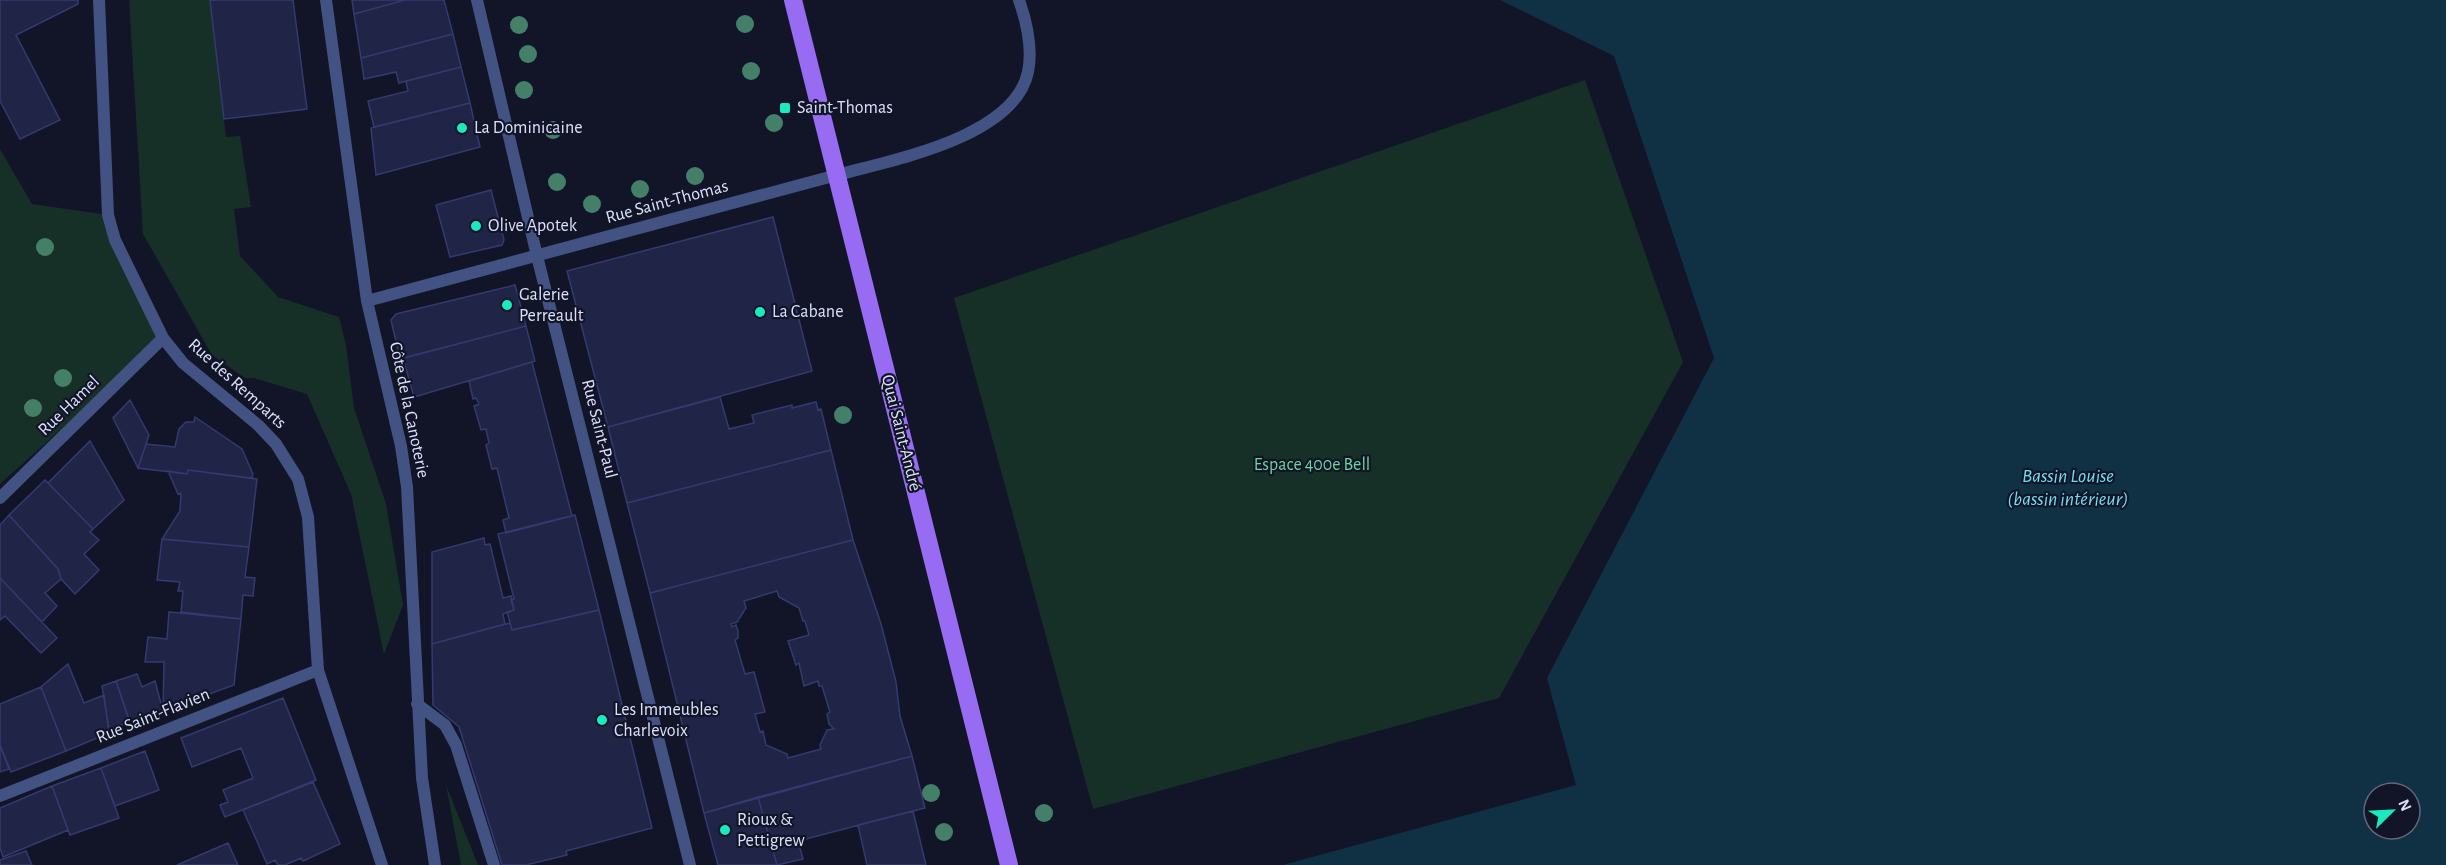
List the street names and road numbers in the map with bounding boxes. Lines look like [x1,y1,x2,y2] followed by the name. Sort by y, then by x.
[604,177,730,227] street label: Rue Saint-Thomas
[185,336,289,432] street label: Rue des Remparts
[386,340,432,480] street label: Côte de la Canoterie
[35,373,103,439] street label: Rue Hamel
[878,373,924,493] street label: Quai Saint-André
[578,378,620,480] street label: Rue Saint-Paul
[94,685,212,747] street label: Rue Saint-Flavien

